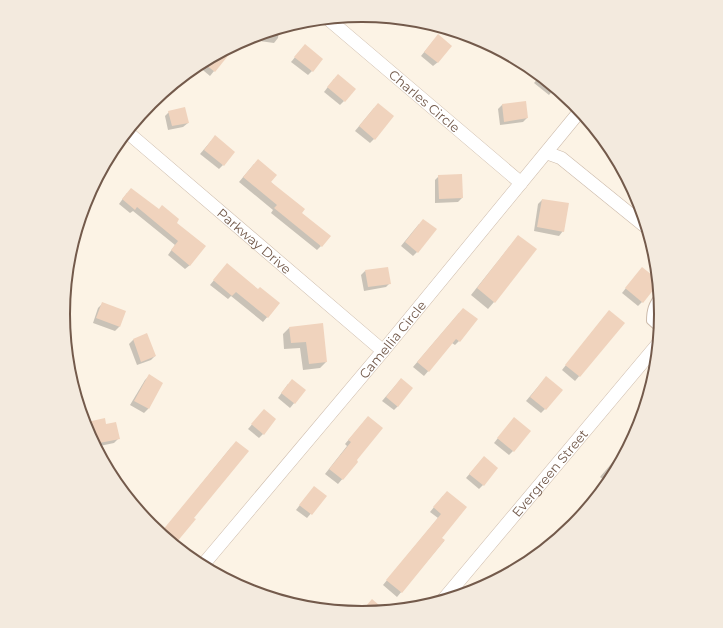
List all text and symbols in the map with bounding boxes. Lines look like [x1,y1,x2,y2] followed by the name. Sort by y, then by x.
[386,66,463,136] street label: Charles Circle
[214,205,295,277] street label: Parkway Drive
[355,297,429,382] street label: Camellia Circle
[508,426,591,520] street label: Evergreen Street

